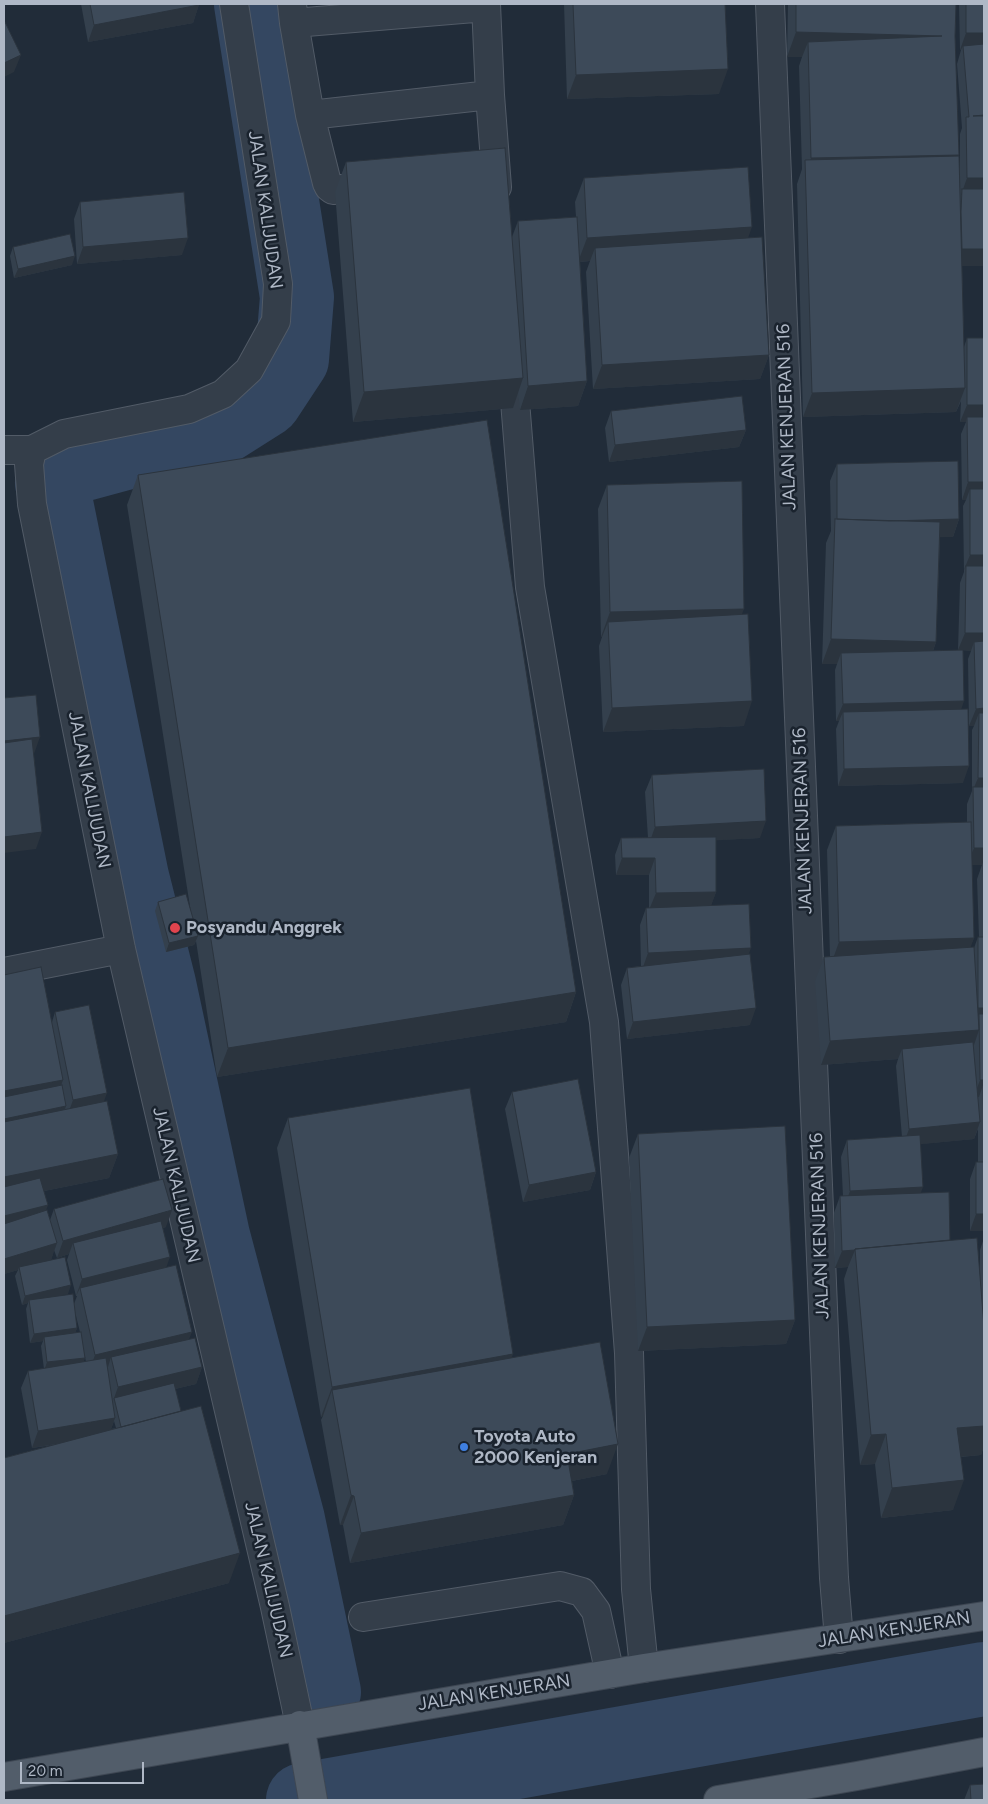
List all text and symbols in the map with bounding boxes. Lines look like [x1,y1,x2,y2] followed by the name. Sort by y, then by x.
[243,130,287,290] street label: JALAN KALIJUDAN
[773,323,801,511] street label: JALAN KENJERAN 516
[63,710,115,870] street label: JALAN KALIJUDAN
[789,727,817,915] street label: JALAN KENJERAN 516
[186,917,342,939] place label: Posyandu Anggrek
[168,921,182,935] marker: Posyandu Anggrek
[148,1105,204,1265] street label: JALAN KALIJUDAN
[806,1132,834,1320] street label: JALAN KENJERAN 516
[474,1426,597,1468] place label: Toyota Auto 2000 Kenjeran
[458,1441,470,1453] marker: Toyota Auto 2000 Kenjeran
[240,1500,296,1660] street label: JALAN KALIJUDAN
[816,1607,972,1653] street label: JALAN KENJERAN
[416,1670,572,1716] street label: JALAN KENJERAN
[22,1752,146,1784] scale bar
[28,1762,62,1780] text: 20 m

